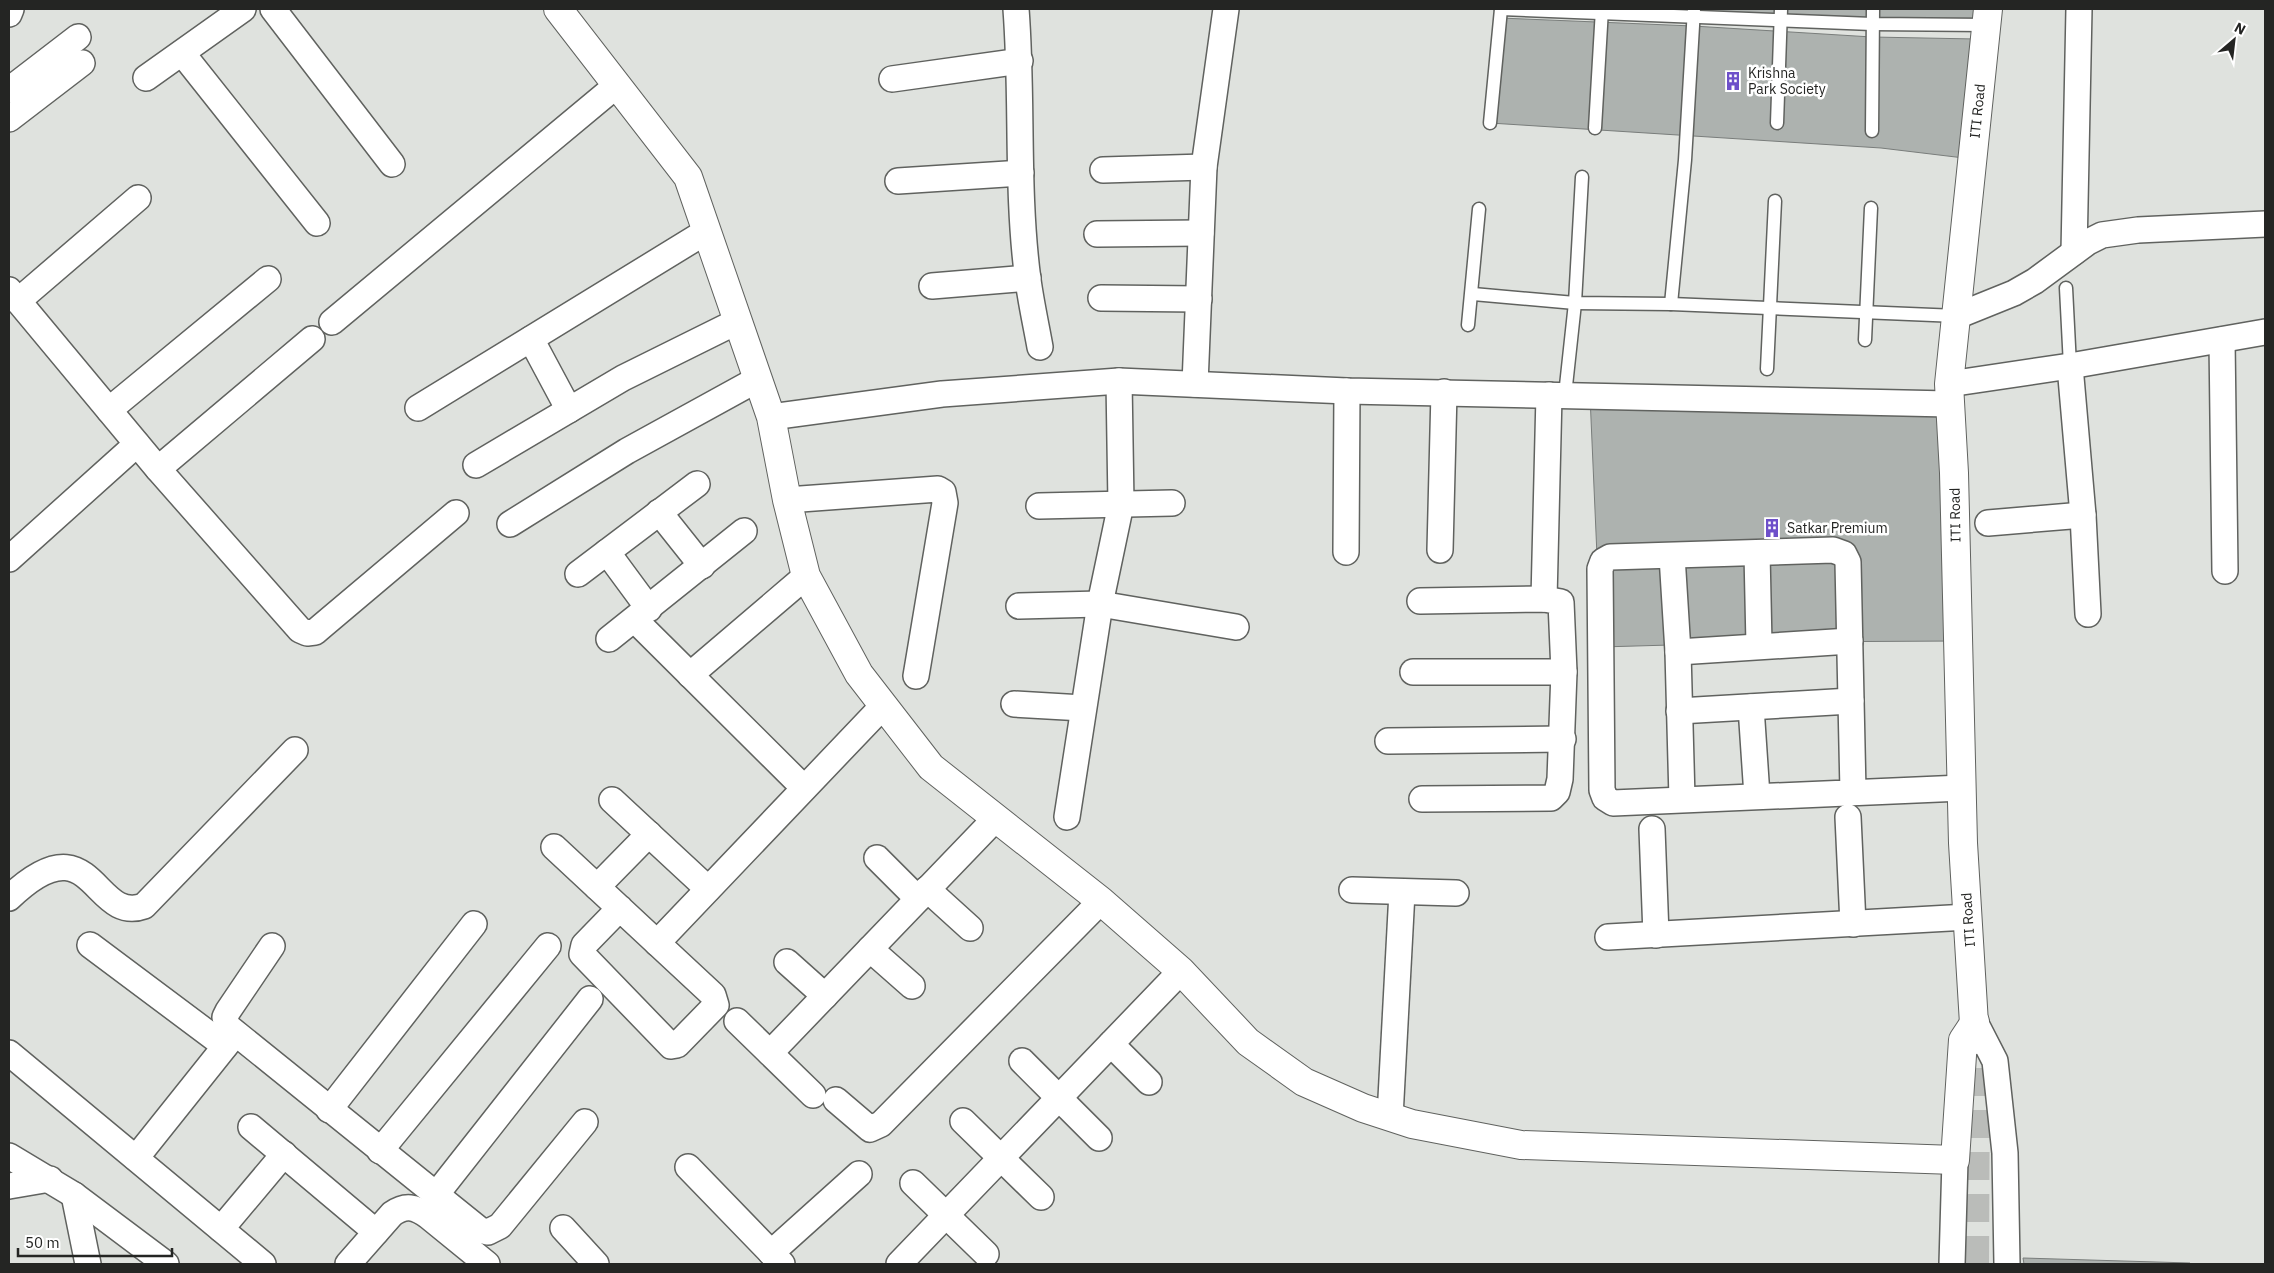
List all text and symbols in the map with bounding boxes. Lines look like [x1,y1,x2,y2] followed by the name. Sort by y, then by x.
[2209,15,2259,65] north arrow
[2231,18,2249,39] text: N
[1748,64,1826,98] place label: Krishna Park Society
[1722,70,1744,92] building icon: Krishna Park Society
[1966,83,1989,139] street label: ITI Road
[1946,488,1964,542] street label: ITI Road
[1761,517,1783,539] building icon: Satkar Premium
[1787,519,1888,537] place label: Satkar Premium
[1957,892,1979,948] street label: ITI Road
[18,1226,171,1258] scale bar
[25,1233,60,1252] text: 50 m

